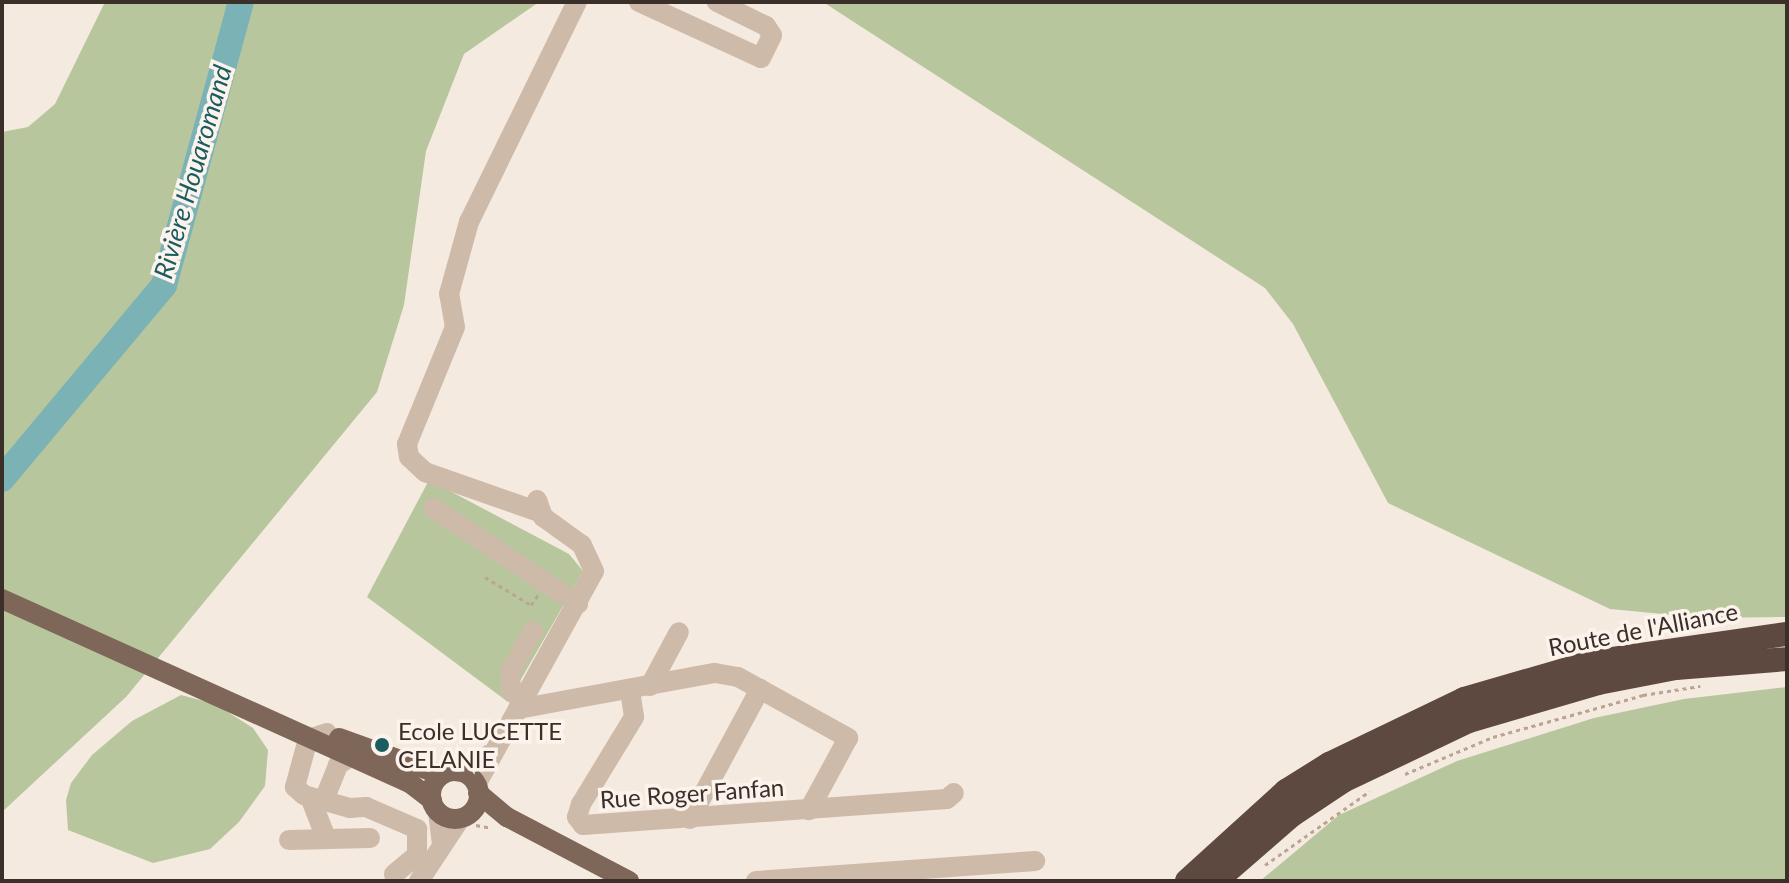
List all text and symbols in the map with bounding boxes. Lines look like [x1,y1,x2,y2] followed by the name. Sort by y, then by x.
[148,62,238,282] water label: Rivière Houaromand
[1546,596,1740,662] street label: Route de l'Alliance
[398,717,562,773] place label: Ecole LUCETTE CELANIE
[373,736,391,754] marker: Ecole LUCETTE CELANIE
[599,772,785,814] street label: Rue Roger Fanfan

